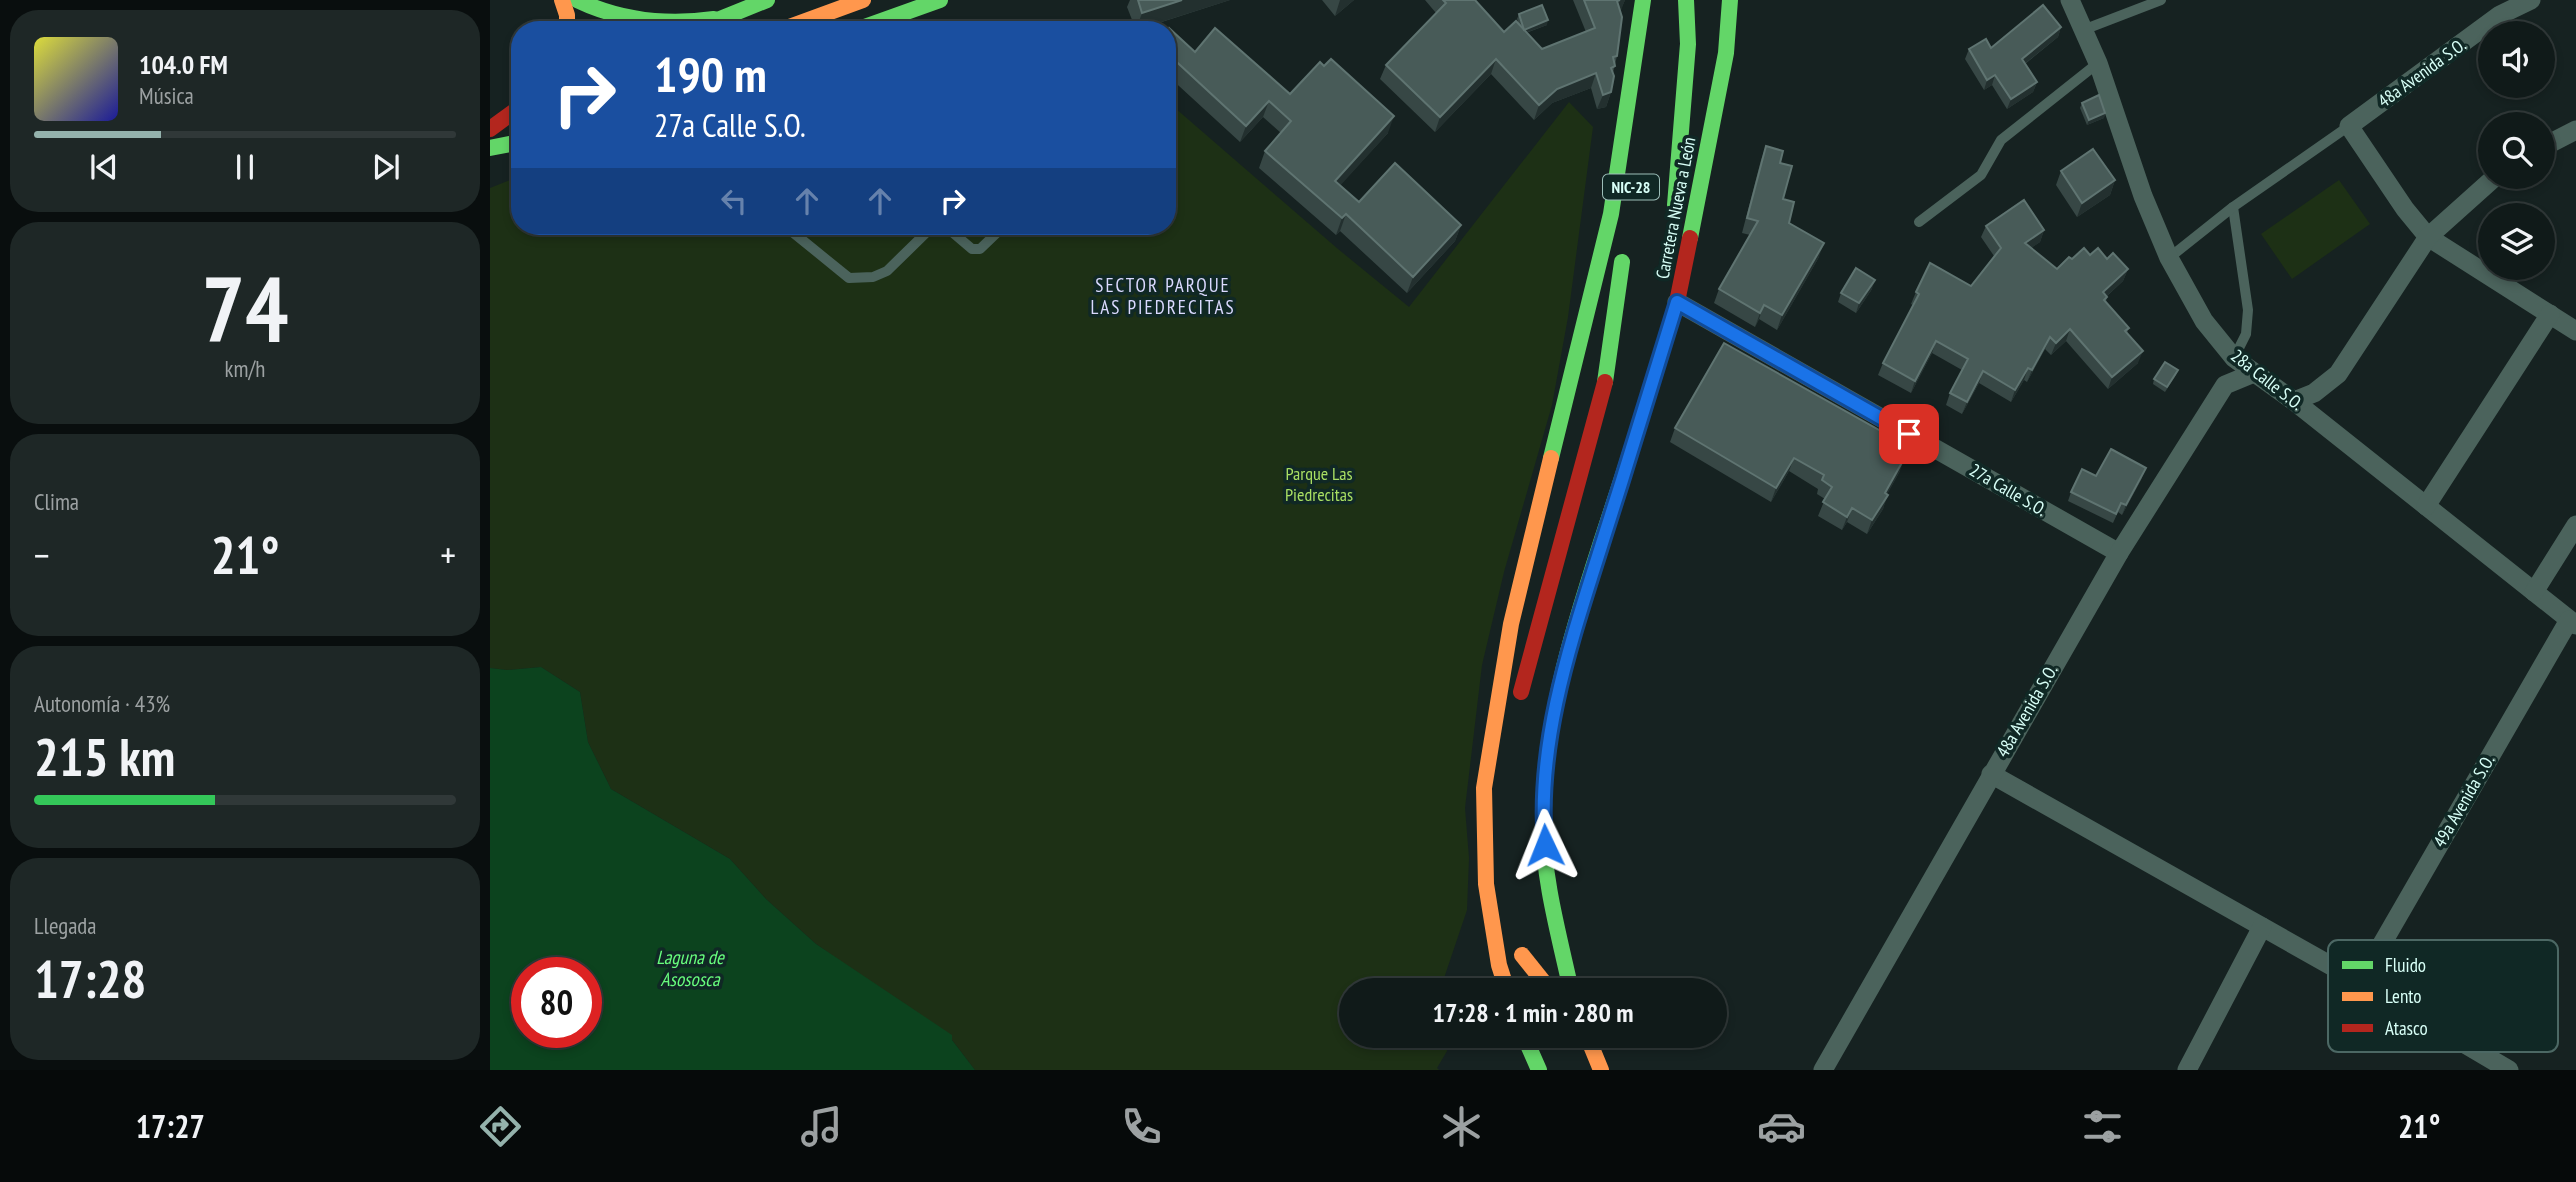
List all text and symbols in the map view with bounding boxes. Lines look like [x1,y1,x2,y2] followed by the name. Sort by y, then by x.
[2478,21,2555,280] map controls
[2478,21,2555,98] button: sound
[2373,33,2470,112] street label: 48a Avenida S.O.
[654,42,767,106] text: 190 m
[139,48,228,81] text: 104.0 FM
[539,49,630,140] icon: right
[139,81,194,110] text: Música
[654,104,806,146] text: 27a Calle S.O.
[2478,112,2555,189] button: search
[1650,135,1701,281] street label: Carretera Nueva a León
[85,148,123,186] icon: previous
[226,148,264,186] icon: pause
[367,148,405,186] icon: next
[1603,174,1659,200] road number: NIC-28
[715,182,753,220] icon: left
[788,182,826,220] icon: ahead
[861,182,899,220] icon: ahead
[934,182,972,220] icon: right
[2478,203,2555,280] button: layers
[202,249,289,367] text: 74
[1090,273,1236,319] district label: SECTOR PARQUE LAS PIEDRECITAS
[2226,344,2308,415] street label: 28a Calle S.O.
[225,354,265,383] text: km/h
[1879,404,1939,464] pin
[1890,415,1928,453] icon: arrive
[1966,458,2051,521] street label: 27a Calle S.O.
[1285,462,1353,506] park label: Parque Las Piedrecitas
[34,487,79,516] text: Clima
[211,521,279,588] text: 21°
[34,530,50,579] text: −
[440,530,456,579] text: +
[1991,660,2062,761] street label: 48a Avenida S.O.
[34,689,170,718] text: Autonomía · 43%
[34,723,175,790] text: 215 km
[2428,750,2499,851] street label: 49a Avenida S.O.
[1508,808,1582,882] position arrow
[34,911,97,940] text: Llegada
[2328,940,2558,1052] legend
[34,945,146,1012] text: 17:28
[656,945,725,991] water label: Laguna de Asososca
[2385,953,2426,977] text: Fluido
[511,957,602,1048] speed limit sign: 80
[2385,984,2422,1008] text: Lento
[1433,996,1633,1029] text: 17:28 · 1 min · 280 m
[2385,1016,2428,1040] text: Atasco
[476,1102,525,1151] icon: directions
[797,1102,846,1151] icon: music
[1117,1102,1166,1151] icon: phone
[1437,1102,1486,1151] icon: climate
[1757,1102,1806,1151] icon: car
[2078,1102,2127,1151] icon: filters
[136,1105,205,1147] text: 17:27
[2398,1105,2440,1147] text: 21°

